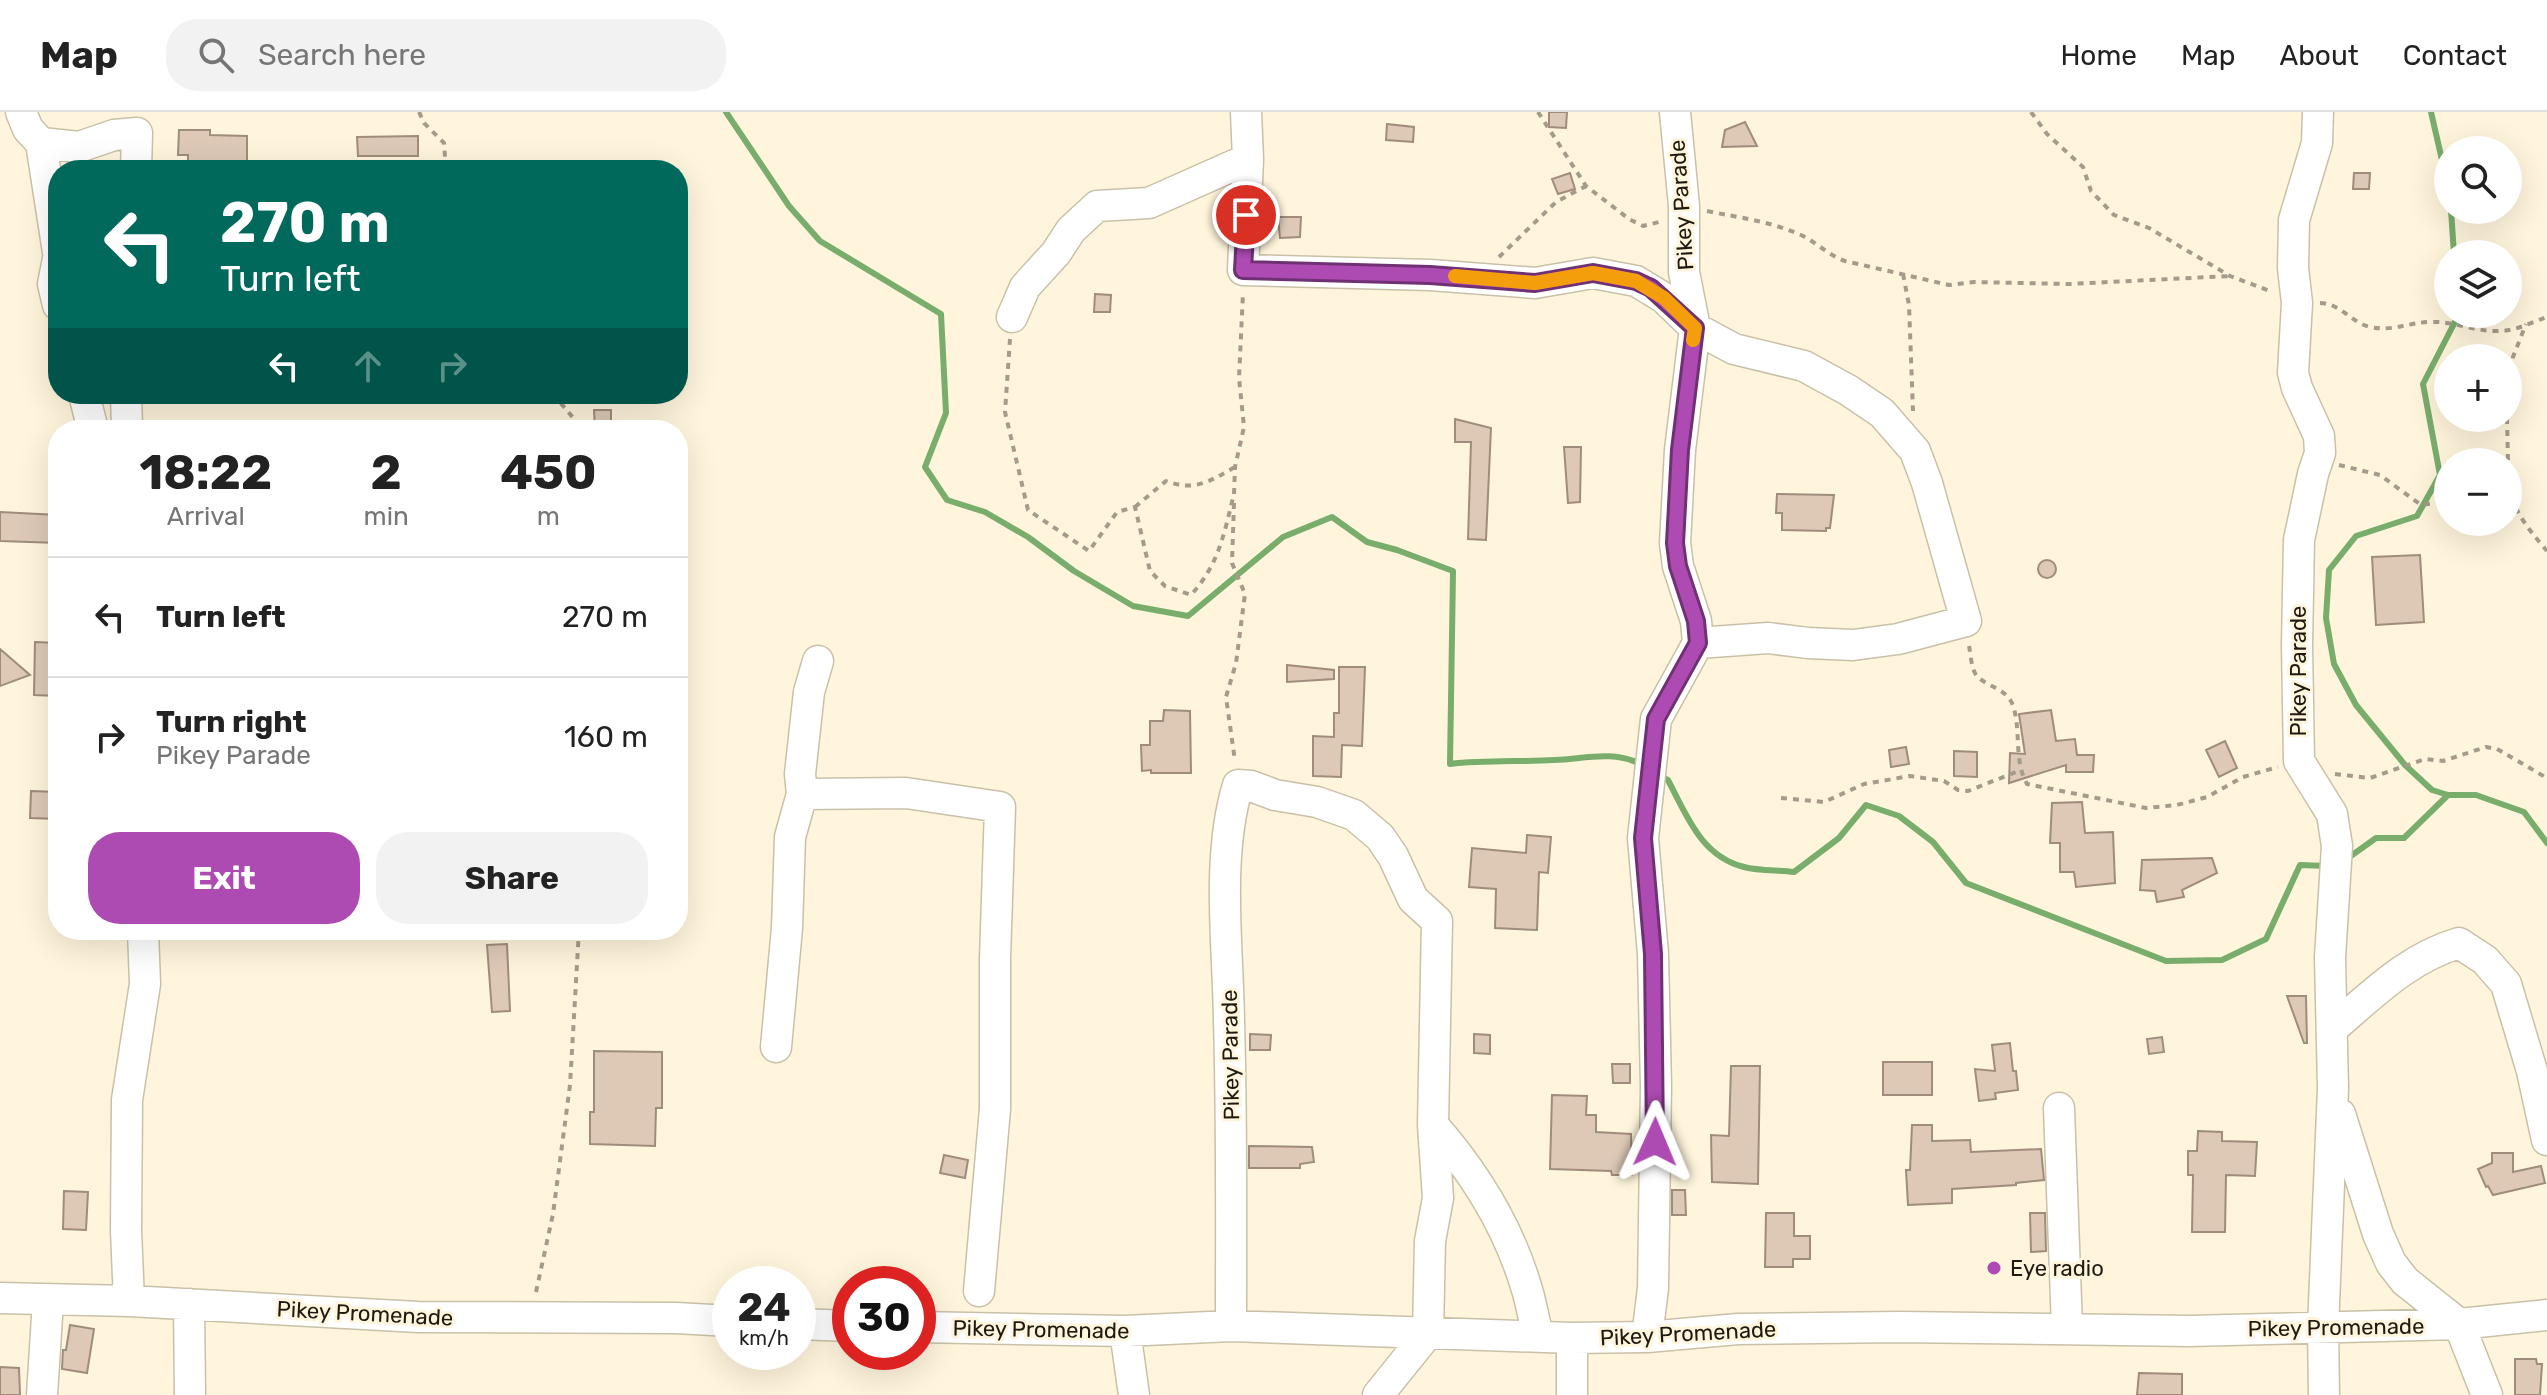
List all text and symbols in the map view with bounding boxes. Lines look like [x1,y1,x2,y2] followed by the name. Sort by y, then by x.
[166,19,726,91] search box
[40,32,118,78] text: Map
[194,33,238,77] icon: search
[258,37,426,73] text: Search here
[2060,39,2137,72] text: Home
[2181,39,2235,72] text: Map
[2279,39,2359,72] text: About
[2403,39,2507,72] text: Contact
[2434,136,2522,536] map controls
[2434,136,2522,224] button: search
[1663,139,1700,271] street label: Pikey Parade
[1212,181,1280,249] pin
[220,190,390,256] text: 270 m
[88,192,192,296] icon: left
[1224,193,1268,237] icon: arrive
[2434,240,2522,328] button: layers
[220,257,361,300] text: Turn left
[262,344,306,388] icon: left
[346,344,390,388] icon: ahead
[430,344,474,388] icon: right
[2434,344,2522,432] button: +
[139,444,272,501] text: 18:22
[371,444,402,501] text: 2
[500,444,597,501] text: 450
[2434,448,2522,536] button: −
[167,501,245,532] text: Arrival
[364,501,409,532] text: min
[537,501,560,532] text: m
[88,595,132,639] icon: left
[156,599,286,635] text: Turn left
[562,599,648,635] text: 270 m
[2285,606,2312,736] street label: Pikey Parade
[156,704,307,740] text: Turn right
[88,715,132,759] icon: right
[564,719,648,755] text: 160 m
[156,740,311,771] text: Pikey Parade
[88,832,360,924] button: Exit
[376,832,648,924] button: Share
[1216,989,1245,1121] street label: Pikey Parade
[1613,1100,1697,1184] position arrow
[2010,1255,2104,1282] place label: Eye radio
[1985,1259,2003,1277] marker: Eye radio
[832,1266,936,1370] speed limit sign: 30
[737,1284,791,1331] text: 24
[276,1295,454,1332] street label: Pikey Promenade
[2247,1312,2425,1343] street label: Pikey Promenade
[952,1314,1130,1345] street label: Pikey Promenade
[1599,1315,1777,1352] street label: Pikey Promenade
[739,1326,789,1350] text: km/h

